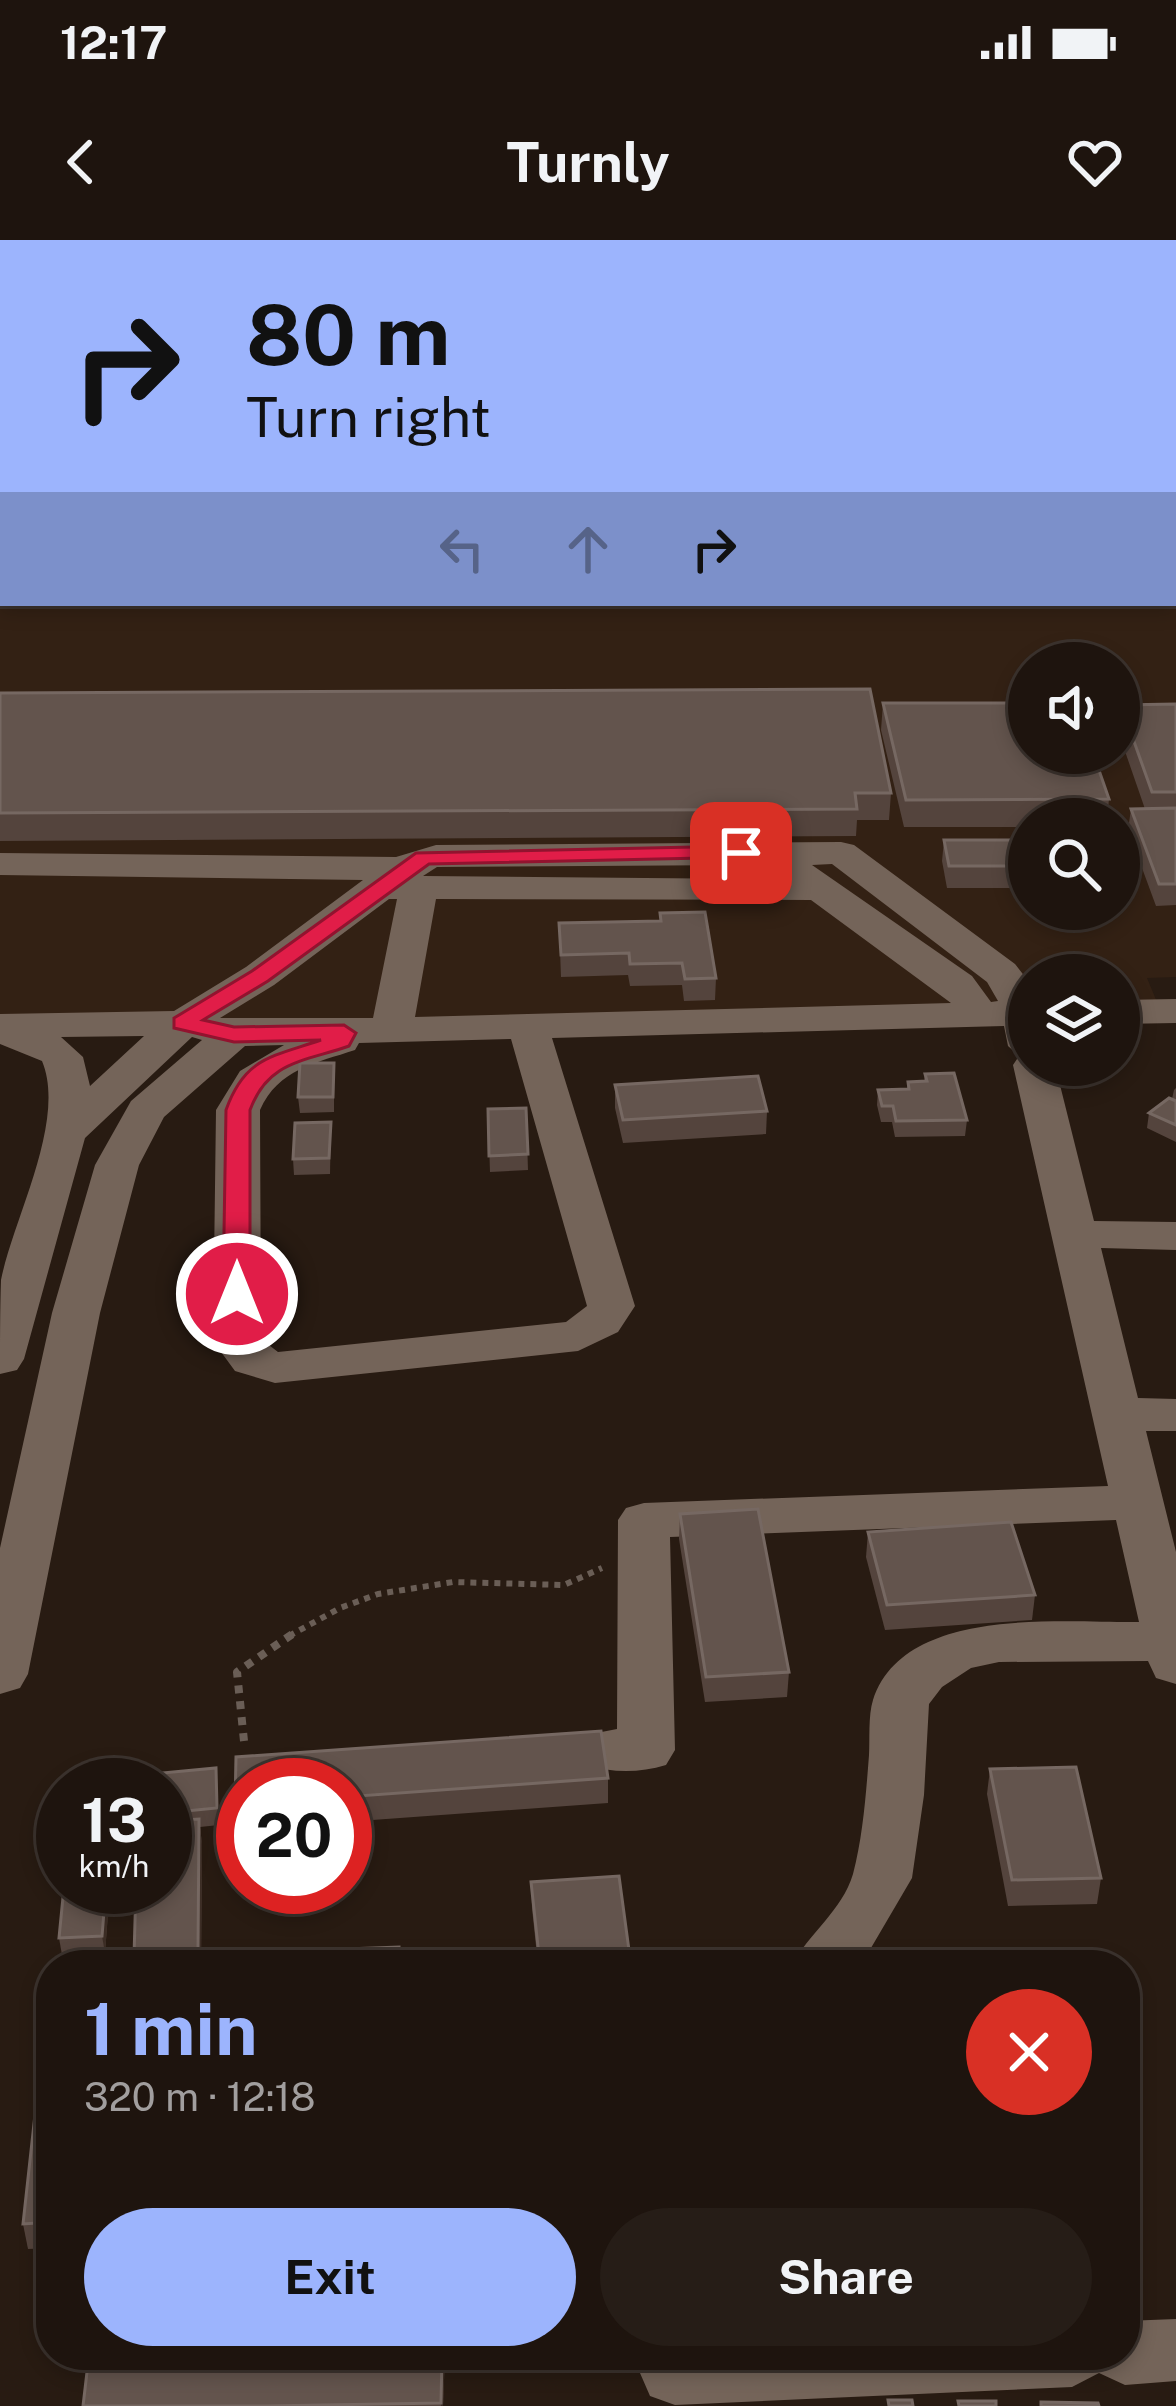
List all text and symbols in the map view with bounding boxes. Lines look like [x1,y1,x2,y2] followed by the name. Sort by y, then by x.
[60,16,167,69] text: 12:17
[48,129,114,195] icon: back
[1062,129,1128,195] icon: heart
[506,131,670,194] text: Turnly
[246,285,450,384] text: 80 m
[48,288,204,444] icon: right
[246,386,491,449] text: Turn right
[429,516,495,582] icon: left
[555,516,621,582] icon: ahead
[681,516,747,582] icon: right
[1008,642,1140,1086] map controls
[1008,642,1140,774] button: sound
[1008,798,1140,930] button: search
[690,802,792,904] pin
[708,820,774,886] icon: arrive
[1008,954,1140,1086] button: layers
[174,1231,300,1357] position arrow
[216,1758,372,1914] speed limit sign: 20
[81,1785,147,1856] text: 13
[79,1848,149,1884] text: km/h
[84,1987,258,2071] text: 1 min
[966,1989,1092,2115] button: close
[84,2074,316,2120] text: 320 m · 12:18
[84,2208,576,2346] button: Exit
[600,2208,1092,2346] button: Share

